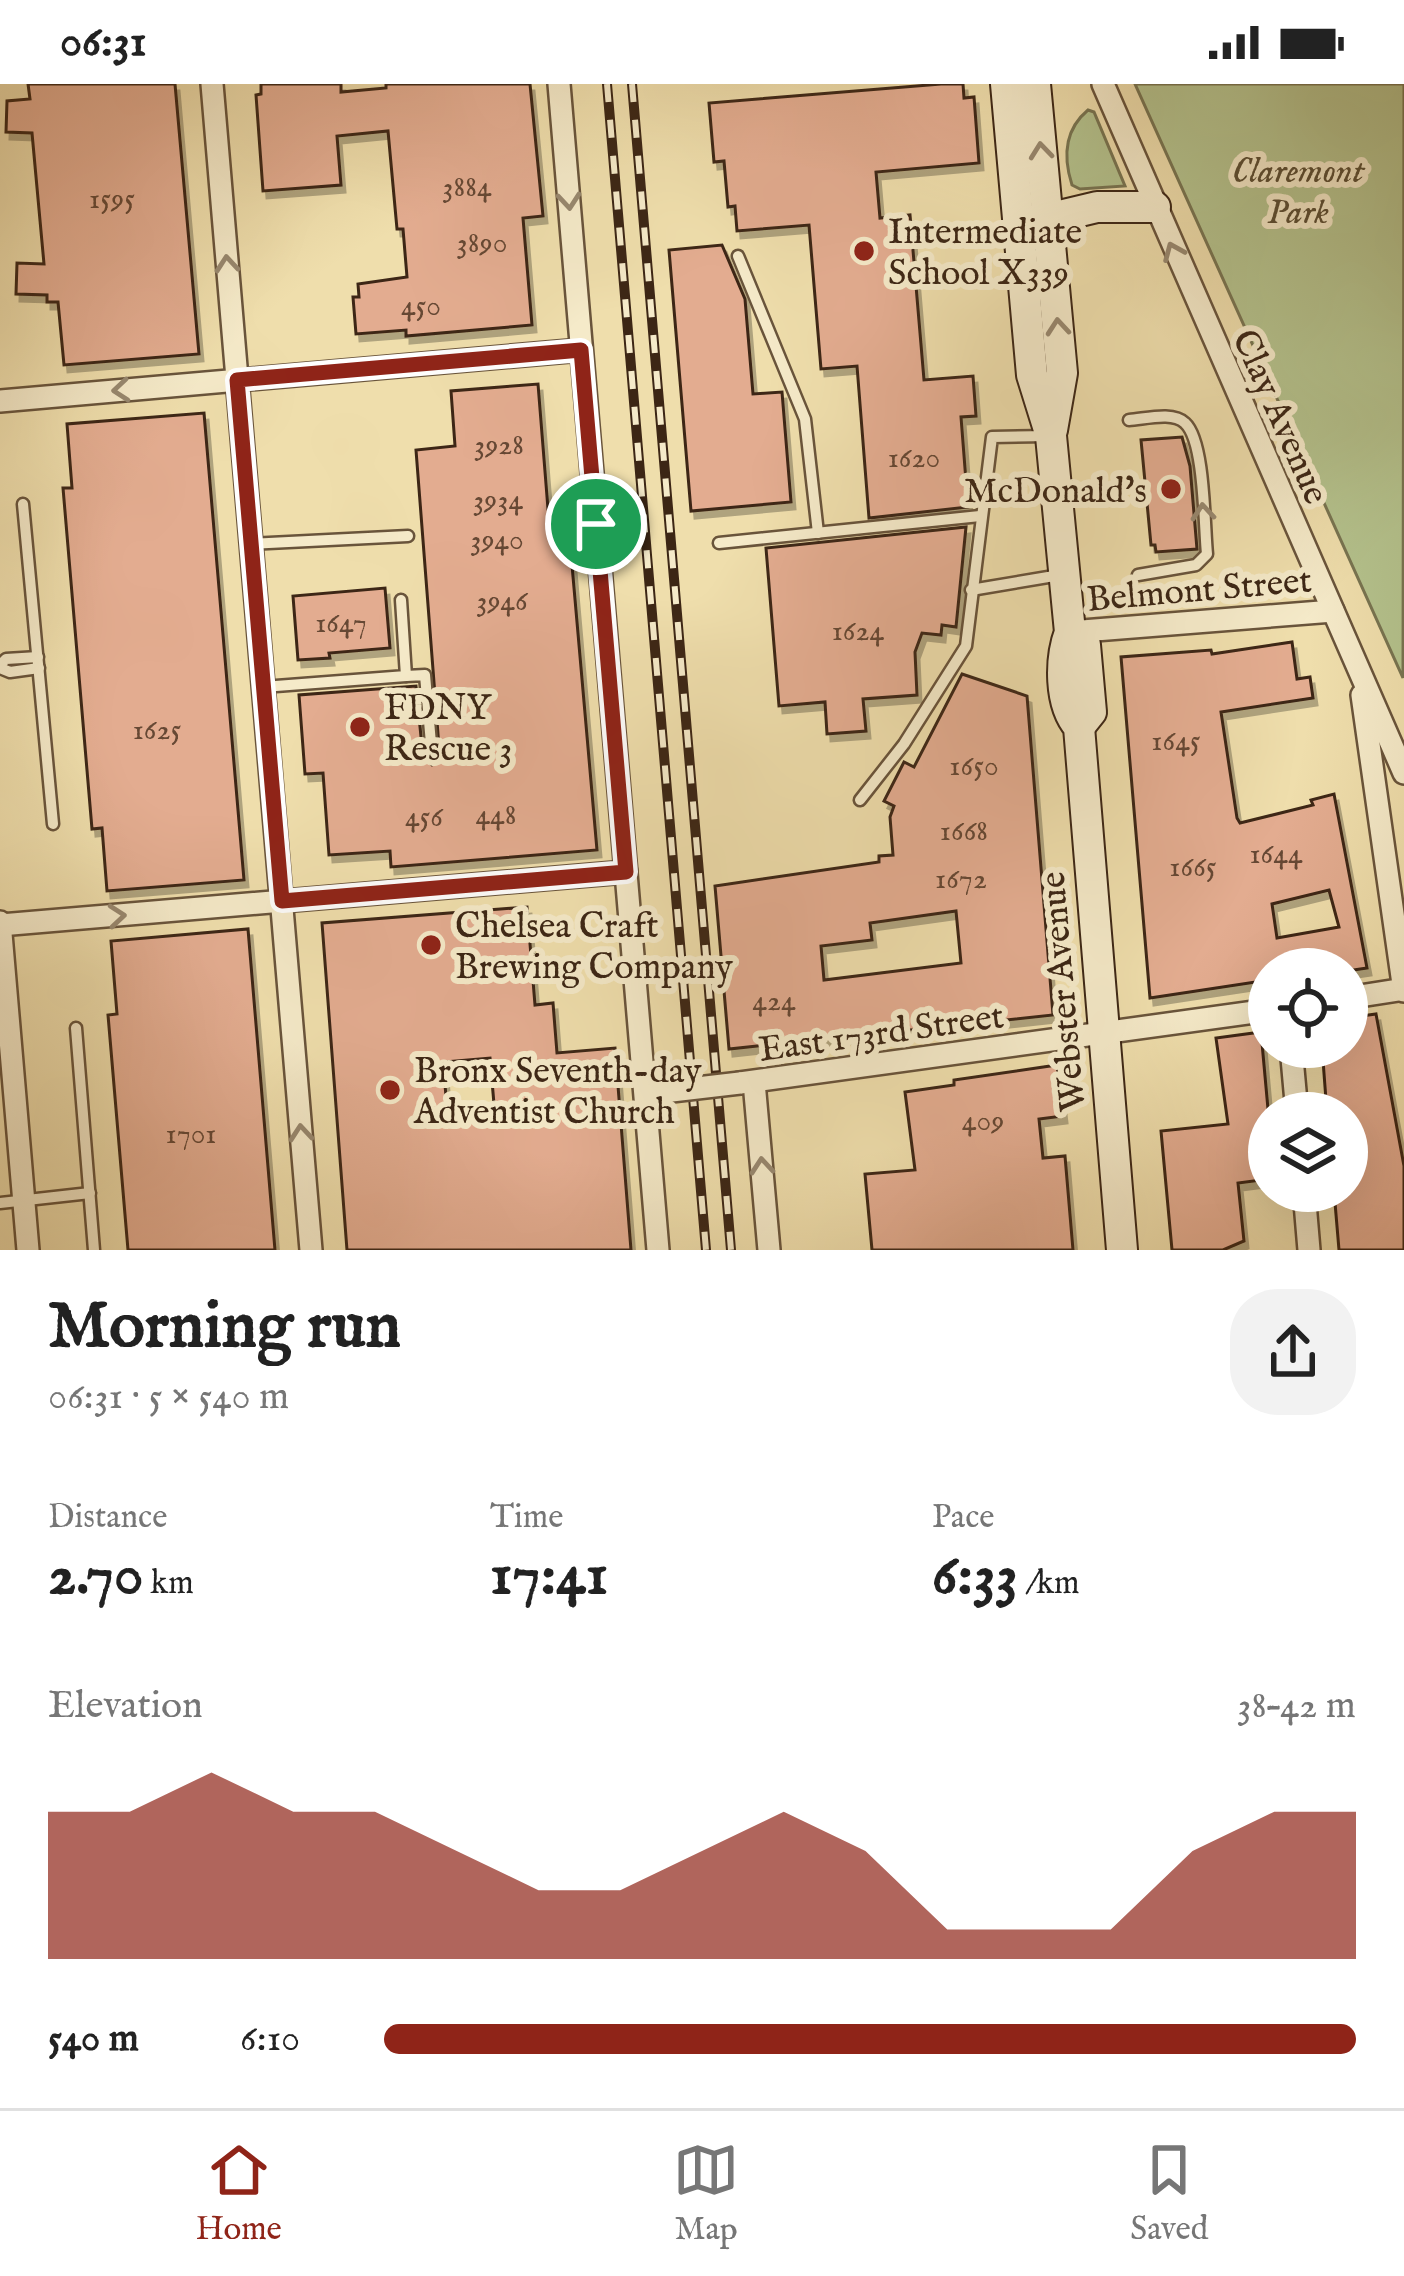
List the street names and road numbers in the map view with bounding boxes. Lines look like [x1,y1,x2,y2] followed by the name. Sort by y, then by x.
[1220,323,1338,512] street label: Clay Avenue
[1085,558,1314,624] street label: Belmont Street
[1031,870,1097,1114] street label: Webster Avenue
[756,994,1007,1074] street label: East 173rd Street

